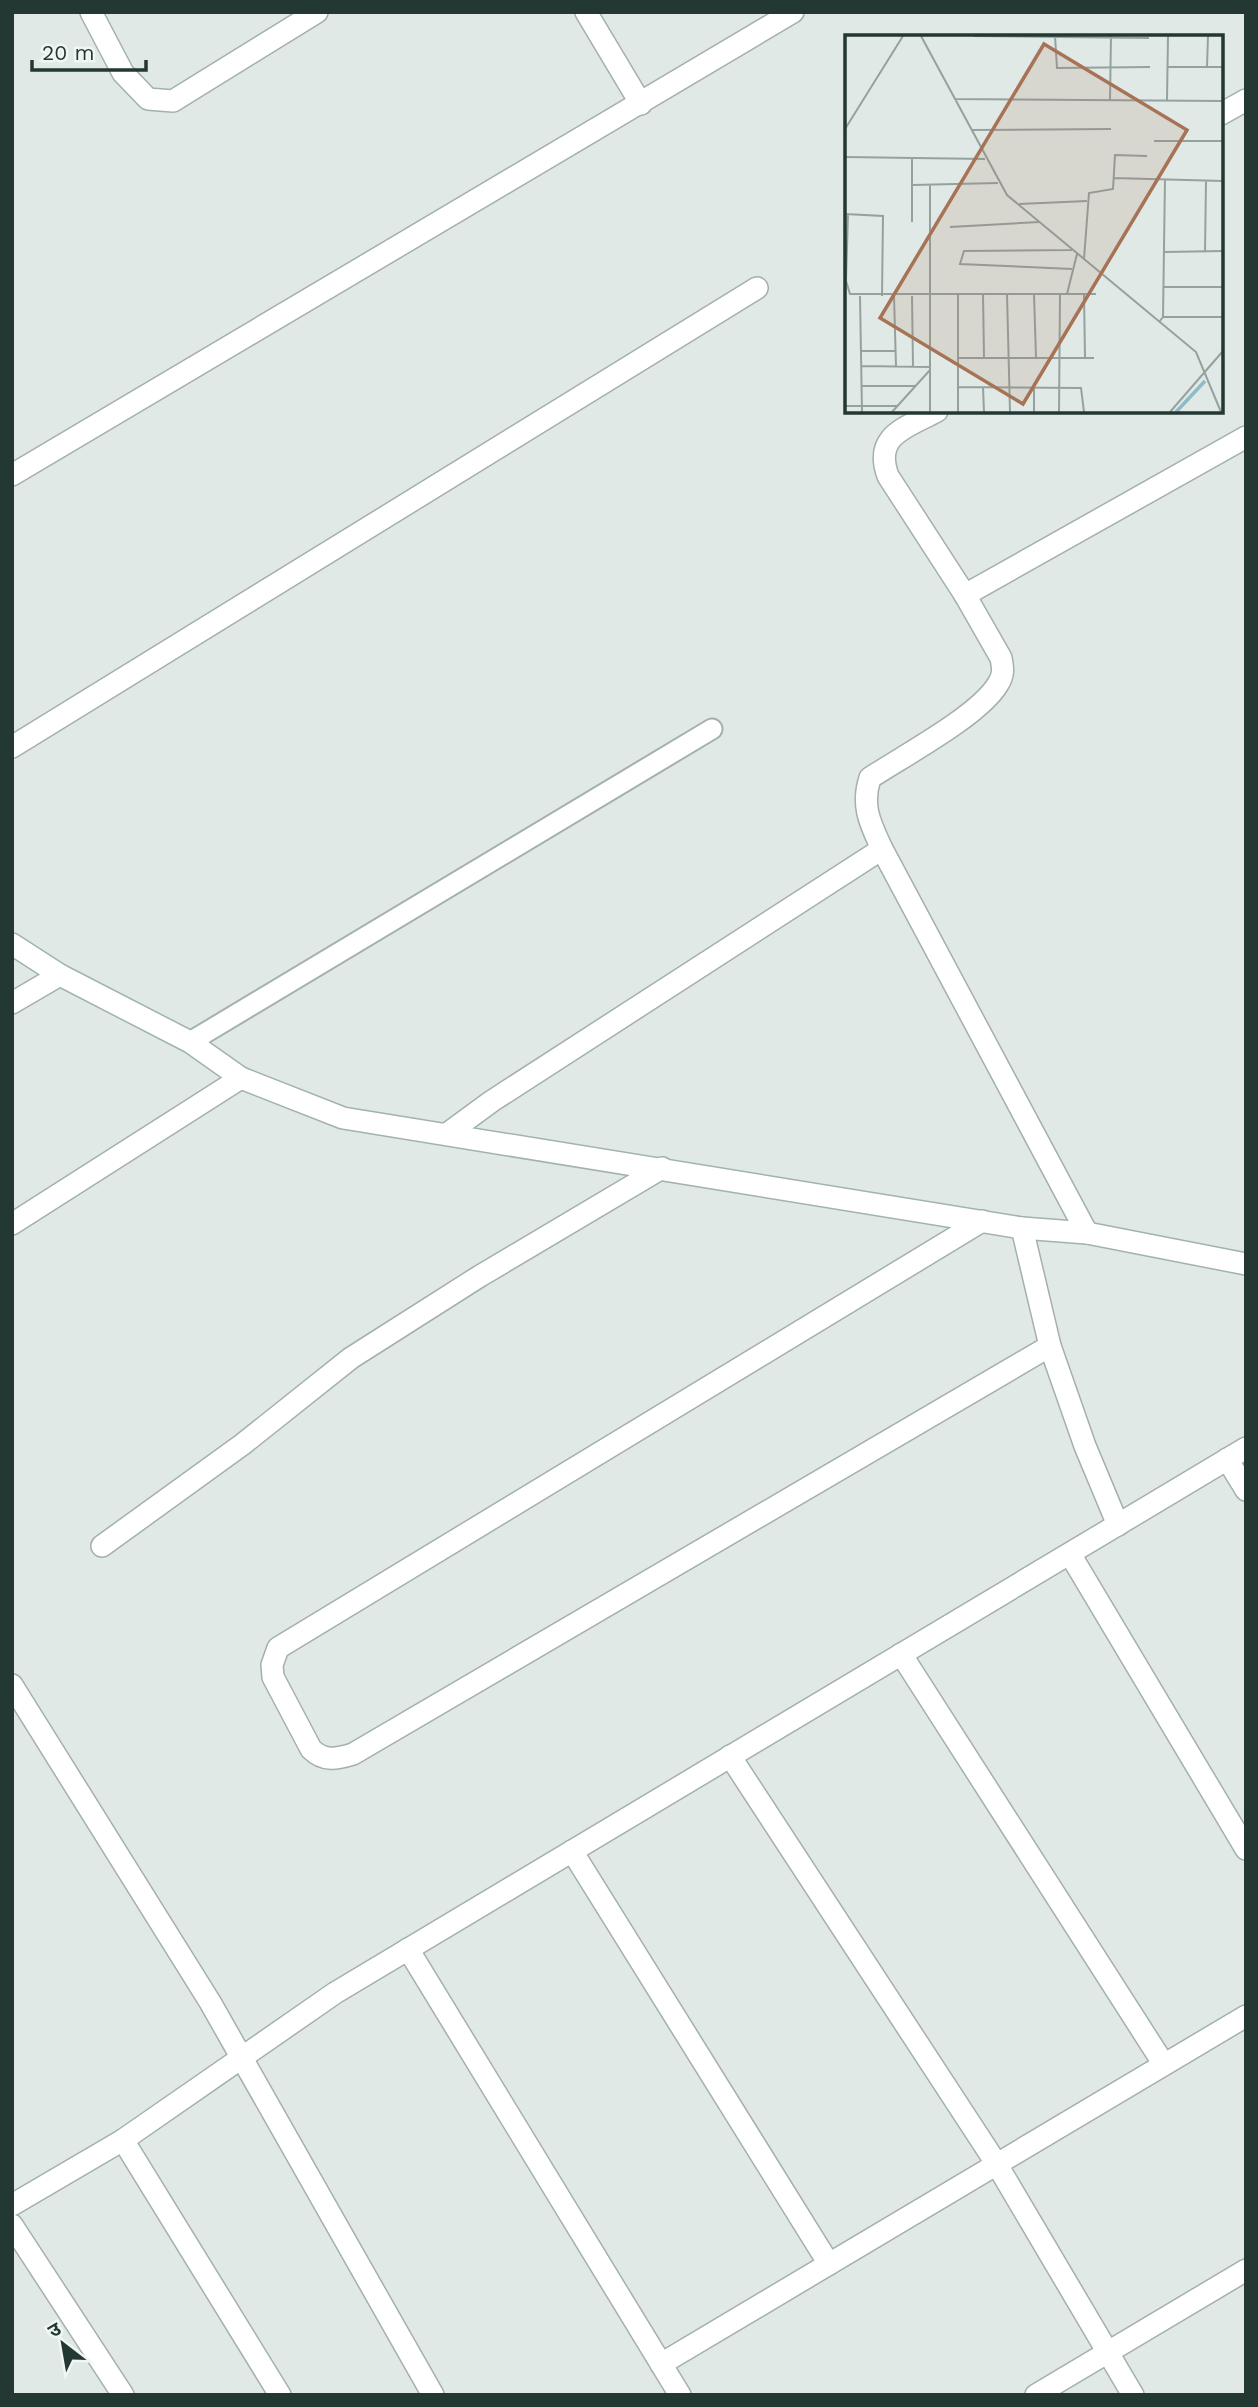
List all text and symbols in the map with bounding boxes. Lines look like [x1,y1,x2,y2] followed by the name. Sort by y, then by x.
[32,28,145,72] scale bar
[845,35,1223,413] inset map
[42,40,94,65] text: 20 m
[28,2309,98,2379] north arrow
[44,2317,66,2343] text: उ

